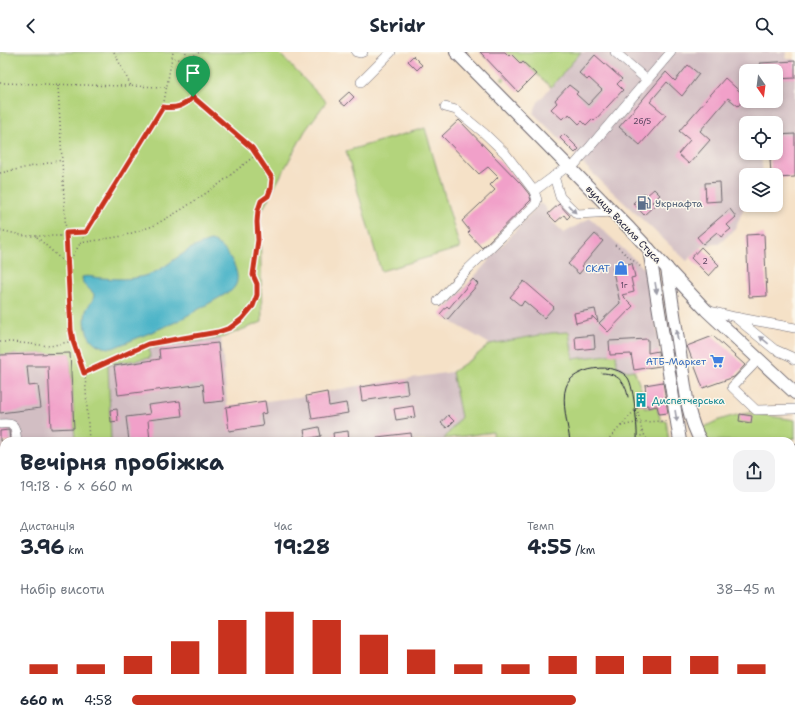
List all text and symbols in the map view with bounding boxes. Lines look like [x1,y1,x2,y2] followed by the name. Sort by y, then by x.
[370,14,425,38] text: Stridr
[20,15,42,37] icon: back
[753,15,775,37] icon: search
[176,56,210,97] pin
[182,62,204,84] icon: arrive
[739,64,783,108] north arrow
[739,64,783,212] map controls
[633,116,651,127] house number: 2б/5
[739,116,783,160] button: locate
[739,168,783,212] button: layers
[583,183,665,267] street label: вулиця Василя Стуса
[636,195,652,211] fuel station icon: Укрнафта
[655,197,703,210] place label: Укрнафта
[567,204,577,214] one-way arrow
[702,256,708,267] house number: 2
[613,260,629,276] shop icon: СКАТ
[585,262,610,275] place label: СКАТ
[621,280,628,291] house number: 1г
[653,281,659,294] one-way arrow
[674,329,680,341] one-way arrow
[758,336,769,345] one-way arrow
[709,353,725,369] supermarket icon: АТБ-Маркет
[646,355,707,368] place label: АТБ-Маркет
[633,392,649,408] building icon: Диспетчерська
[652,394,726,407] place label: Диспетчерська
[673,410,679,422] one-way arrow
[20,448,224,477] text: Вечірня пробіжка
[733,450,775,492] button: share
[20,478,133,495] text: 19:18 · 6 × 660 m
[20,519,75,534] text: Дистанція
[274,519,293,534] text: Час
[527,519,554,534] text: Темп
[20,534,65,560] text: 3.96
[274,534,330,560] text: 19:28
[527,534,572,560] text: 4:55
[65,543,84,558] text: km
[572,543,595,558] text: /km
[20,581,105,598] text: Набір висоти
[716,581,775,598] text: 38–45 m
[20,692,64,709] text: 660 m
[84,692,113,709] text: 4:58

